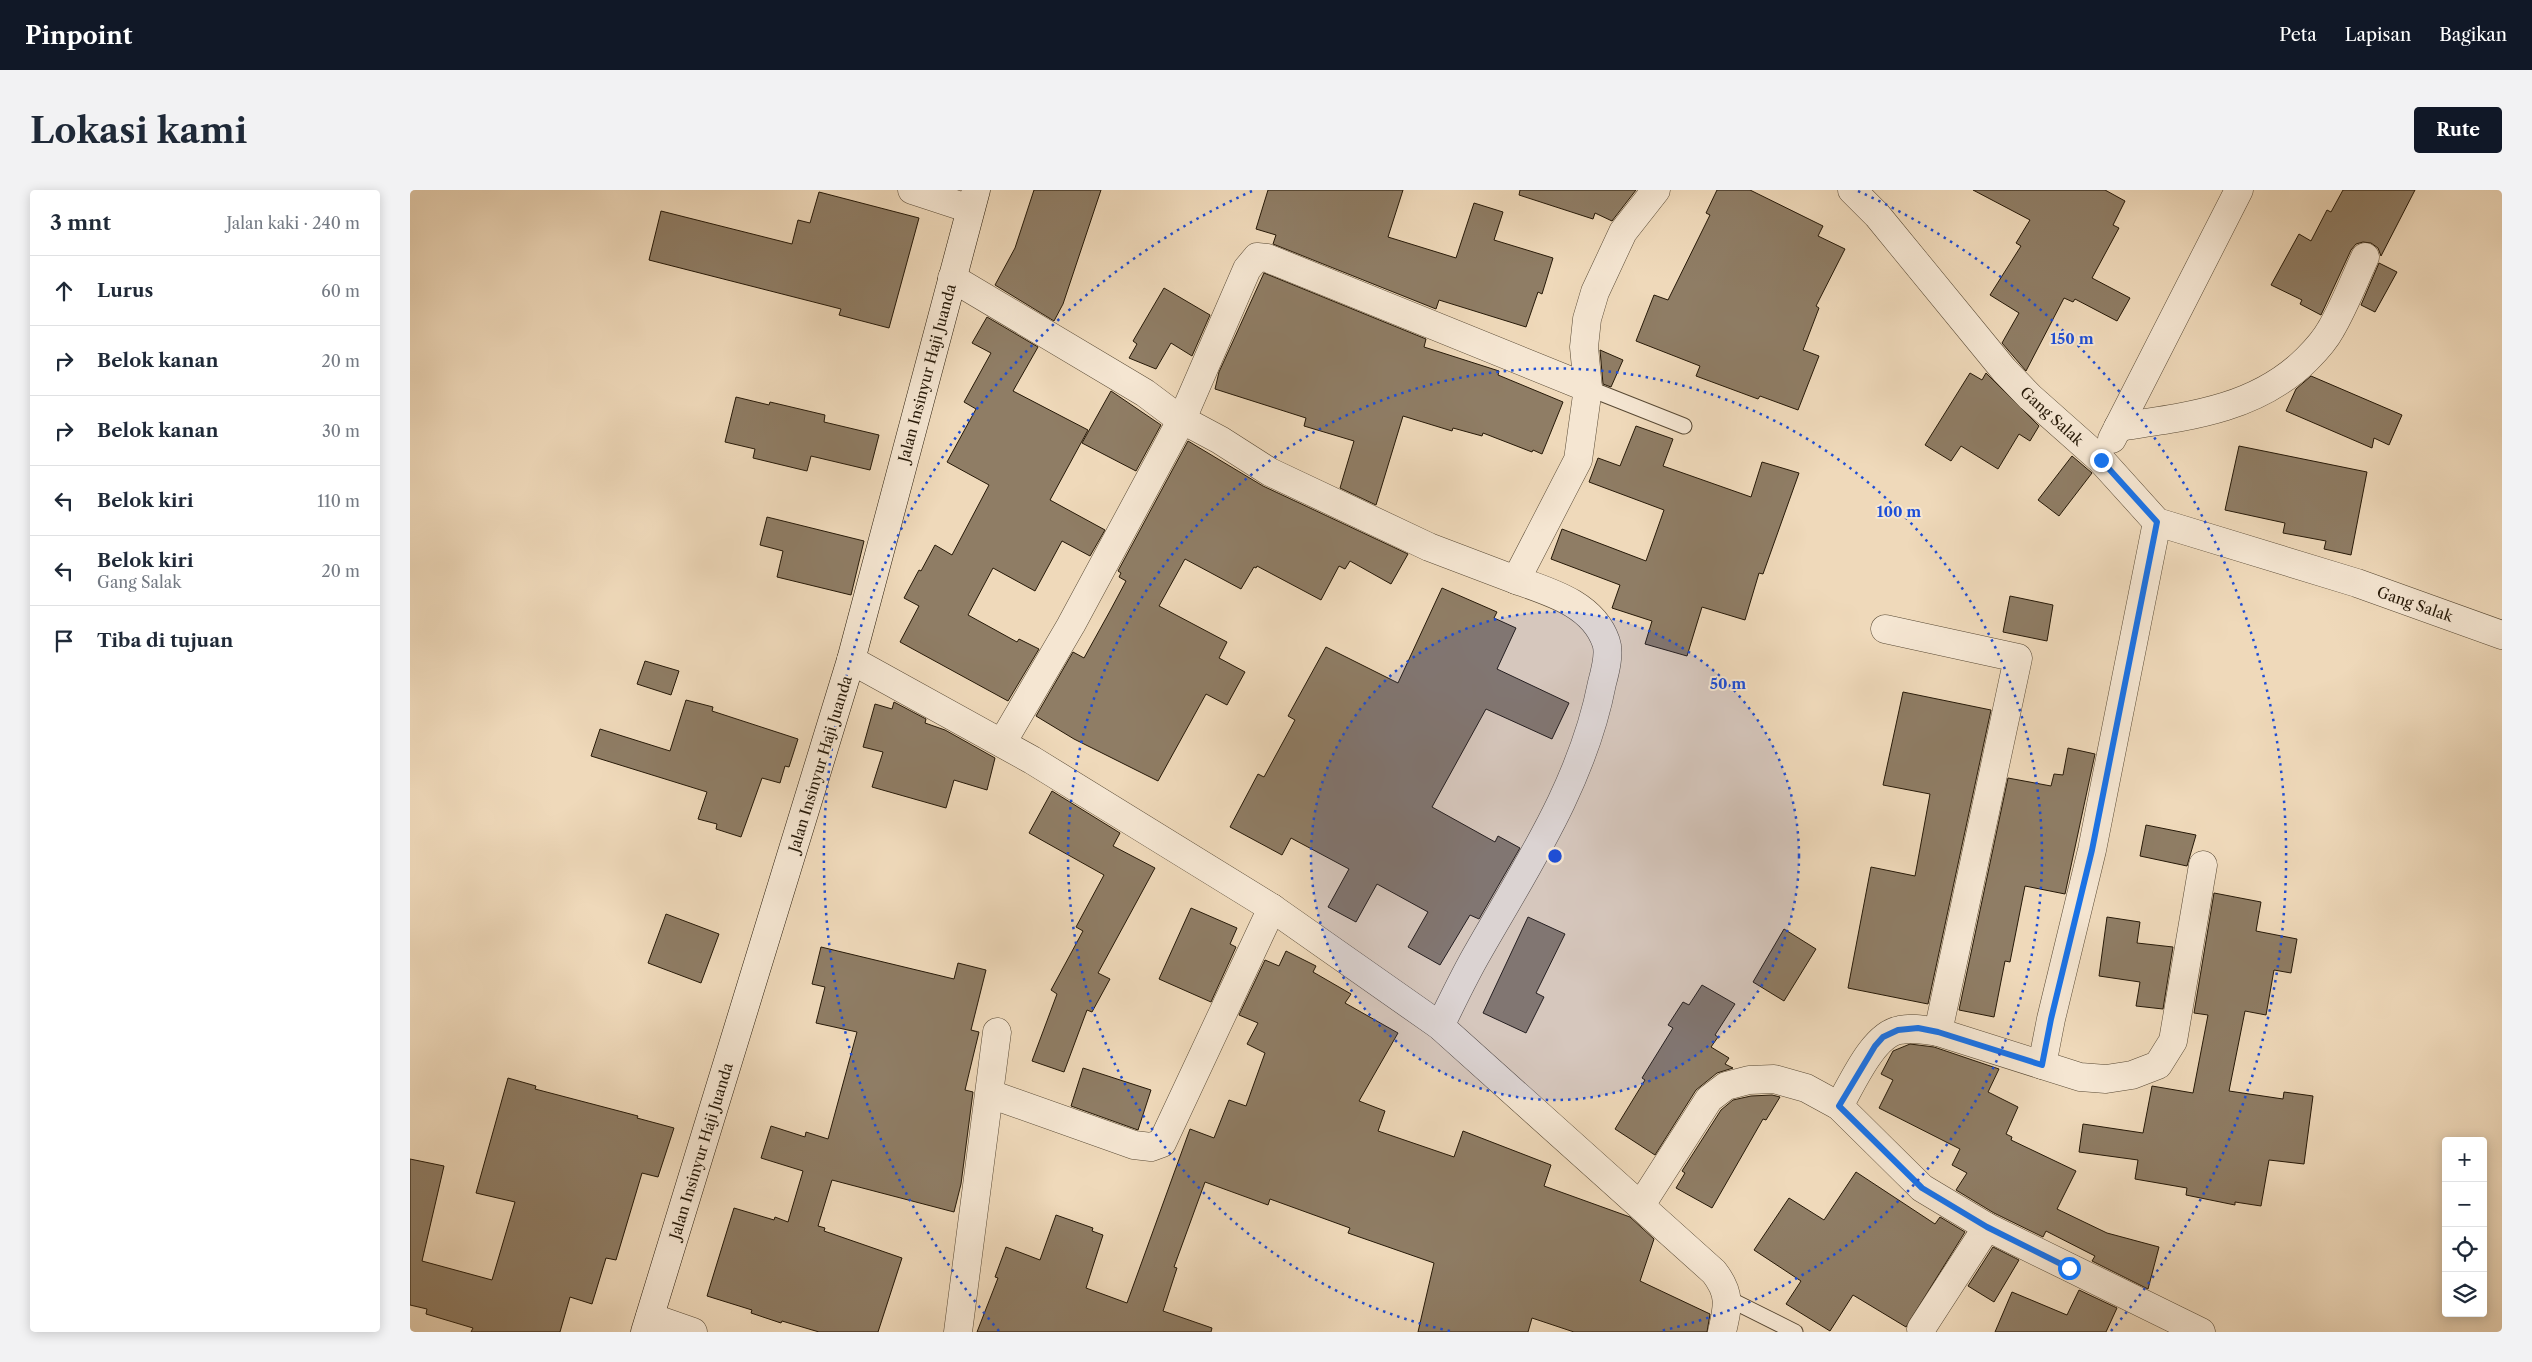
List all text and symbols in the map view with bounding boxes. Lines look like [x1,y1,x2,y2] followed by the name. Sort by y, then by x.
[25,21,132,50] text: Pinpoint
[2279,24,2317,46] text: Peta
[2345,24,2411,46] text: Lapisan
[2439,24,2507,46] text: Bagikan
[2414,107,2502,153] button: Rute
[30,109,247,152] text: Lokasi kami
[50,210,111,235] text: 3 mnt
[226,213,360,233] text: Jalan kaki · 240 m
[50,277,78,305] icon: ahead
[97,279,153,302] text: Lurus
[321,281,360,301] text: 60 m
[894,282,960,466] street label: Jalan Insinyur Haji Juanda
[2050,329,2094,348] text: 150 m
[50,347,78,375] icon: right
[97,349,219,372] text: Belok kanan
[321,351,360,371] text: 20 m
[2016,382,2089,450] street label: Gang Salak
[50,417,78,445] icon: right
[97,419,219,442] text: Belok kanan
[322,421,360,441] text: 30 m
[2090,449,2113,472] route end
[50,487,78,515] icon: left
[97,489,194,512] text: Belok kiri
[317,491,360,511] text: 110 m
[1877,502,1921,521] text: 100 m
[97,549,194,572] text: Belok kiri
[50,557,78,585] icon: left
[321,561,360,581] text: 20 m
[97,572,181,592] text: Gang Salak
[2374,582,2457,626] street label: Gang Salak
[50,627,78,655] icon: arrive
[97,629,233,652] text: Tiba di tujuan
[783,673,856,857] street label: Jalan Insinyur Haji Juanda
[1710,674,1746,693] text: 50 m
[1546,847,1564,865] centre of rings
[664,1060,737,1244] street label: Jalan Insinyur Haji Juanda
[2442,1137,2487,1317] map controls
[2442,1137,2487,1182] button: +
[2442,1182,2487,1227] button: −
[2442,1227,2487,1272] button: locate
[2058,1257,2081,1280] route start
[2442,1272,2487,1317] button: layers

